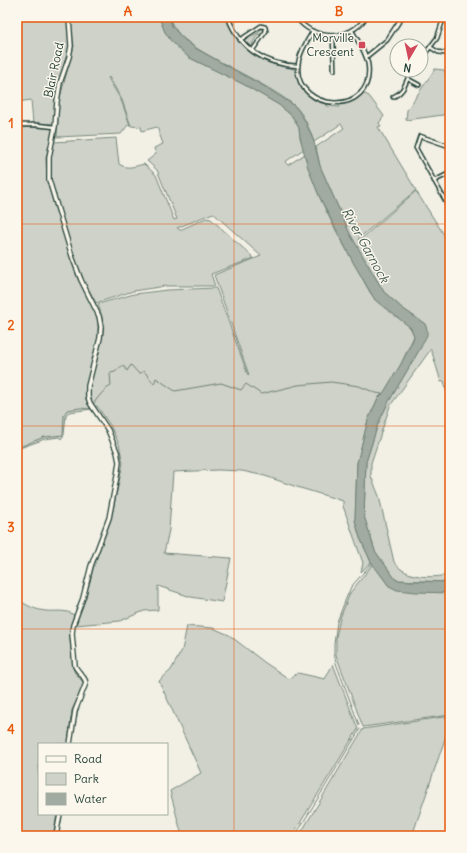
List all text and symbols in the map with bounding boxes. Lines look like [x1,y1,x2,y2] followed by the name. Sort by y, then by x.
[124,3,133,20] text: A
[335,3,344,20] text: B
[306,30,354,59] place label: Morville Crescent
[389,38,429,78] north arrow
[357,40,367,50] marker: Morville Crescent
[40,41,67,99] street label: Blair Road
[403,60,412,75] text: N
[8,115,14,132] text: 1
[338,205,394,287] water label: River Garnock
[7,317,15,334] text: 2
[7,519,15,536] text: 3
[7,721,15,738] text: 4
[38,743,168,815] legend
[74,751,102,766] text: Road
[74,771,99,786] text: Park
[74,791,107,806] text: Water

